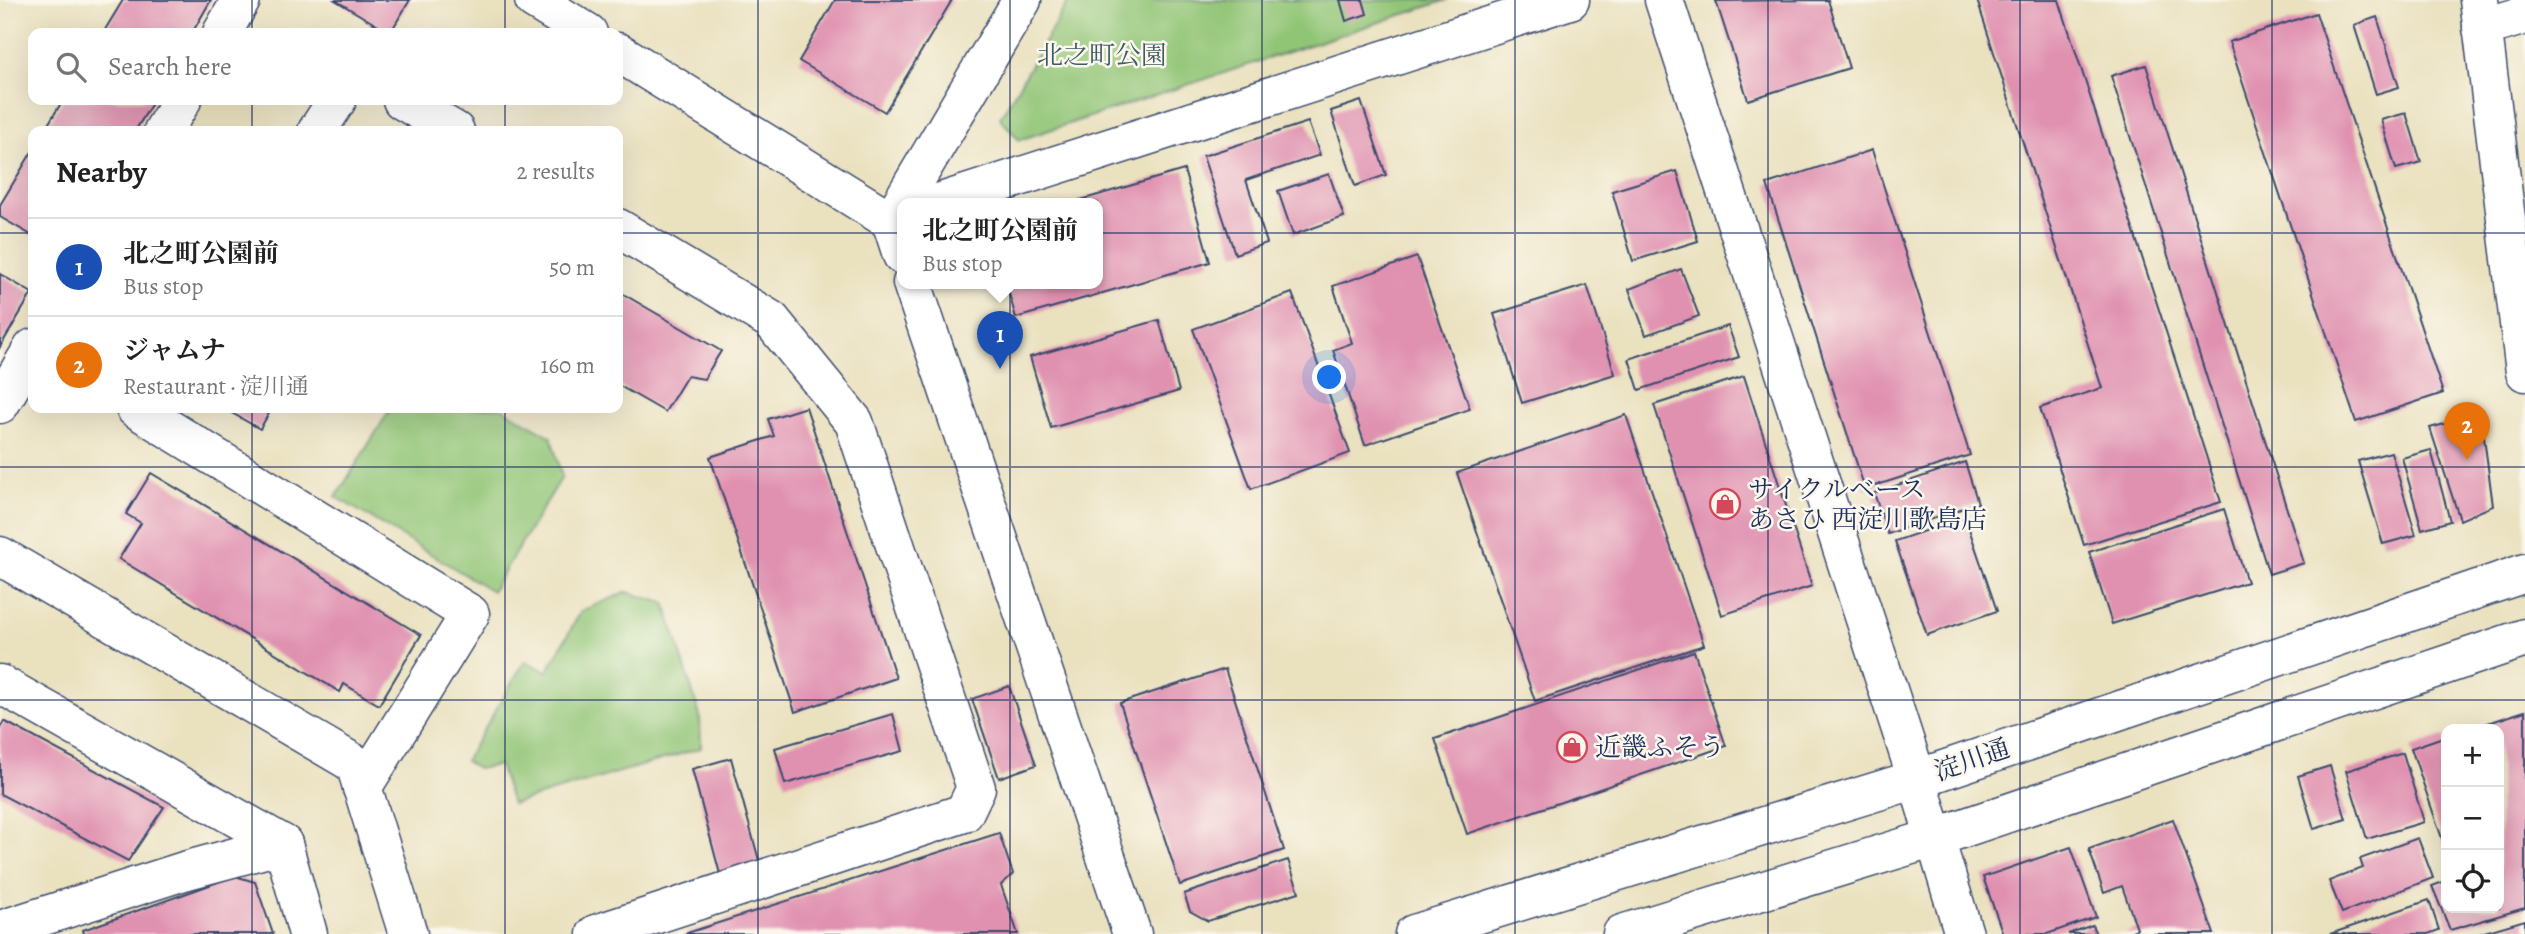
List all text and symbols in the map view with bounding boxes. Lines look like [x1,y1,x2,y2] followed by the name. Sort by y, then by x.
[28,28,623,105] search box
[1037,38,1167,73] park label: 北之町公園
[52,48,90,86] icon: search
[108,49,232,84] text: Search here
[56,152,147,192] text: Nearby
[517,156,595,187] text: 2 results
[897,198,1103,289] popup
[922,213,1078,248] text: 北之町公園前
[123,236,279,271] text: 北之町公園前
[922,248,1002,279] text: Bus stop
[75,252,83,283] text: 1
[549,252,595,283] text: 50 m
[123,271,203,302] text: Bus stop
[977,311,1023,369] pin: 1
[123,333,226,368] text: ジャムナ
[73,350,85,381] text: 2
[541,350,595,381] text: 160 m
[1312,360,1346,394] your location
[123,371,309,402] text: Restaurant · 淀川通
[2444,402,2490,460] pin: 2
[1748,472,1987,537] place label: サイクルベース あさひ 西淀川歌島店
[1708,487,1742,521] shop icon: サイクルベース あさひ 西淀川歌島店
[2441,724,2504,913] map controls
[2441,724,2504,787] button: +
[1555,730,1589,764] shop icon: 近畿ふそう
[1595,730,1725,765] place label: 近畿ふそう
[1929,731,2015,789] street label: 淀川通
[2441,787,2504,850] button: −
[2441,850,2504,913] button: locate

